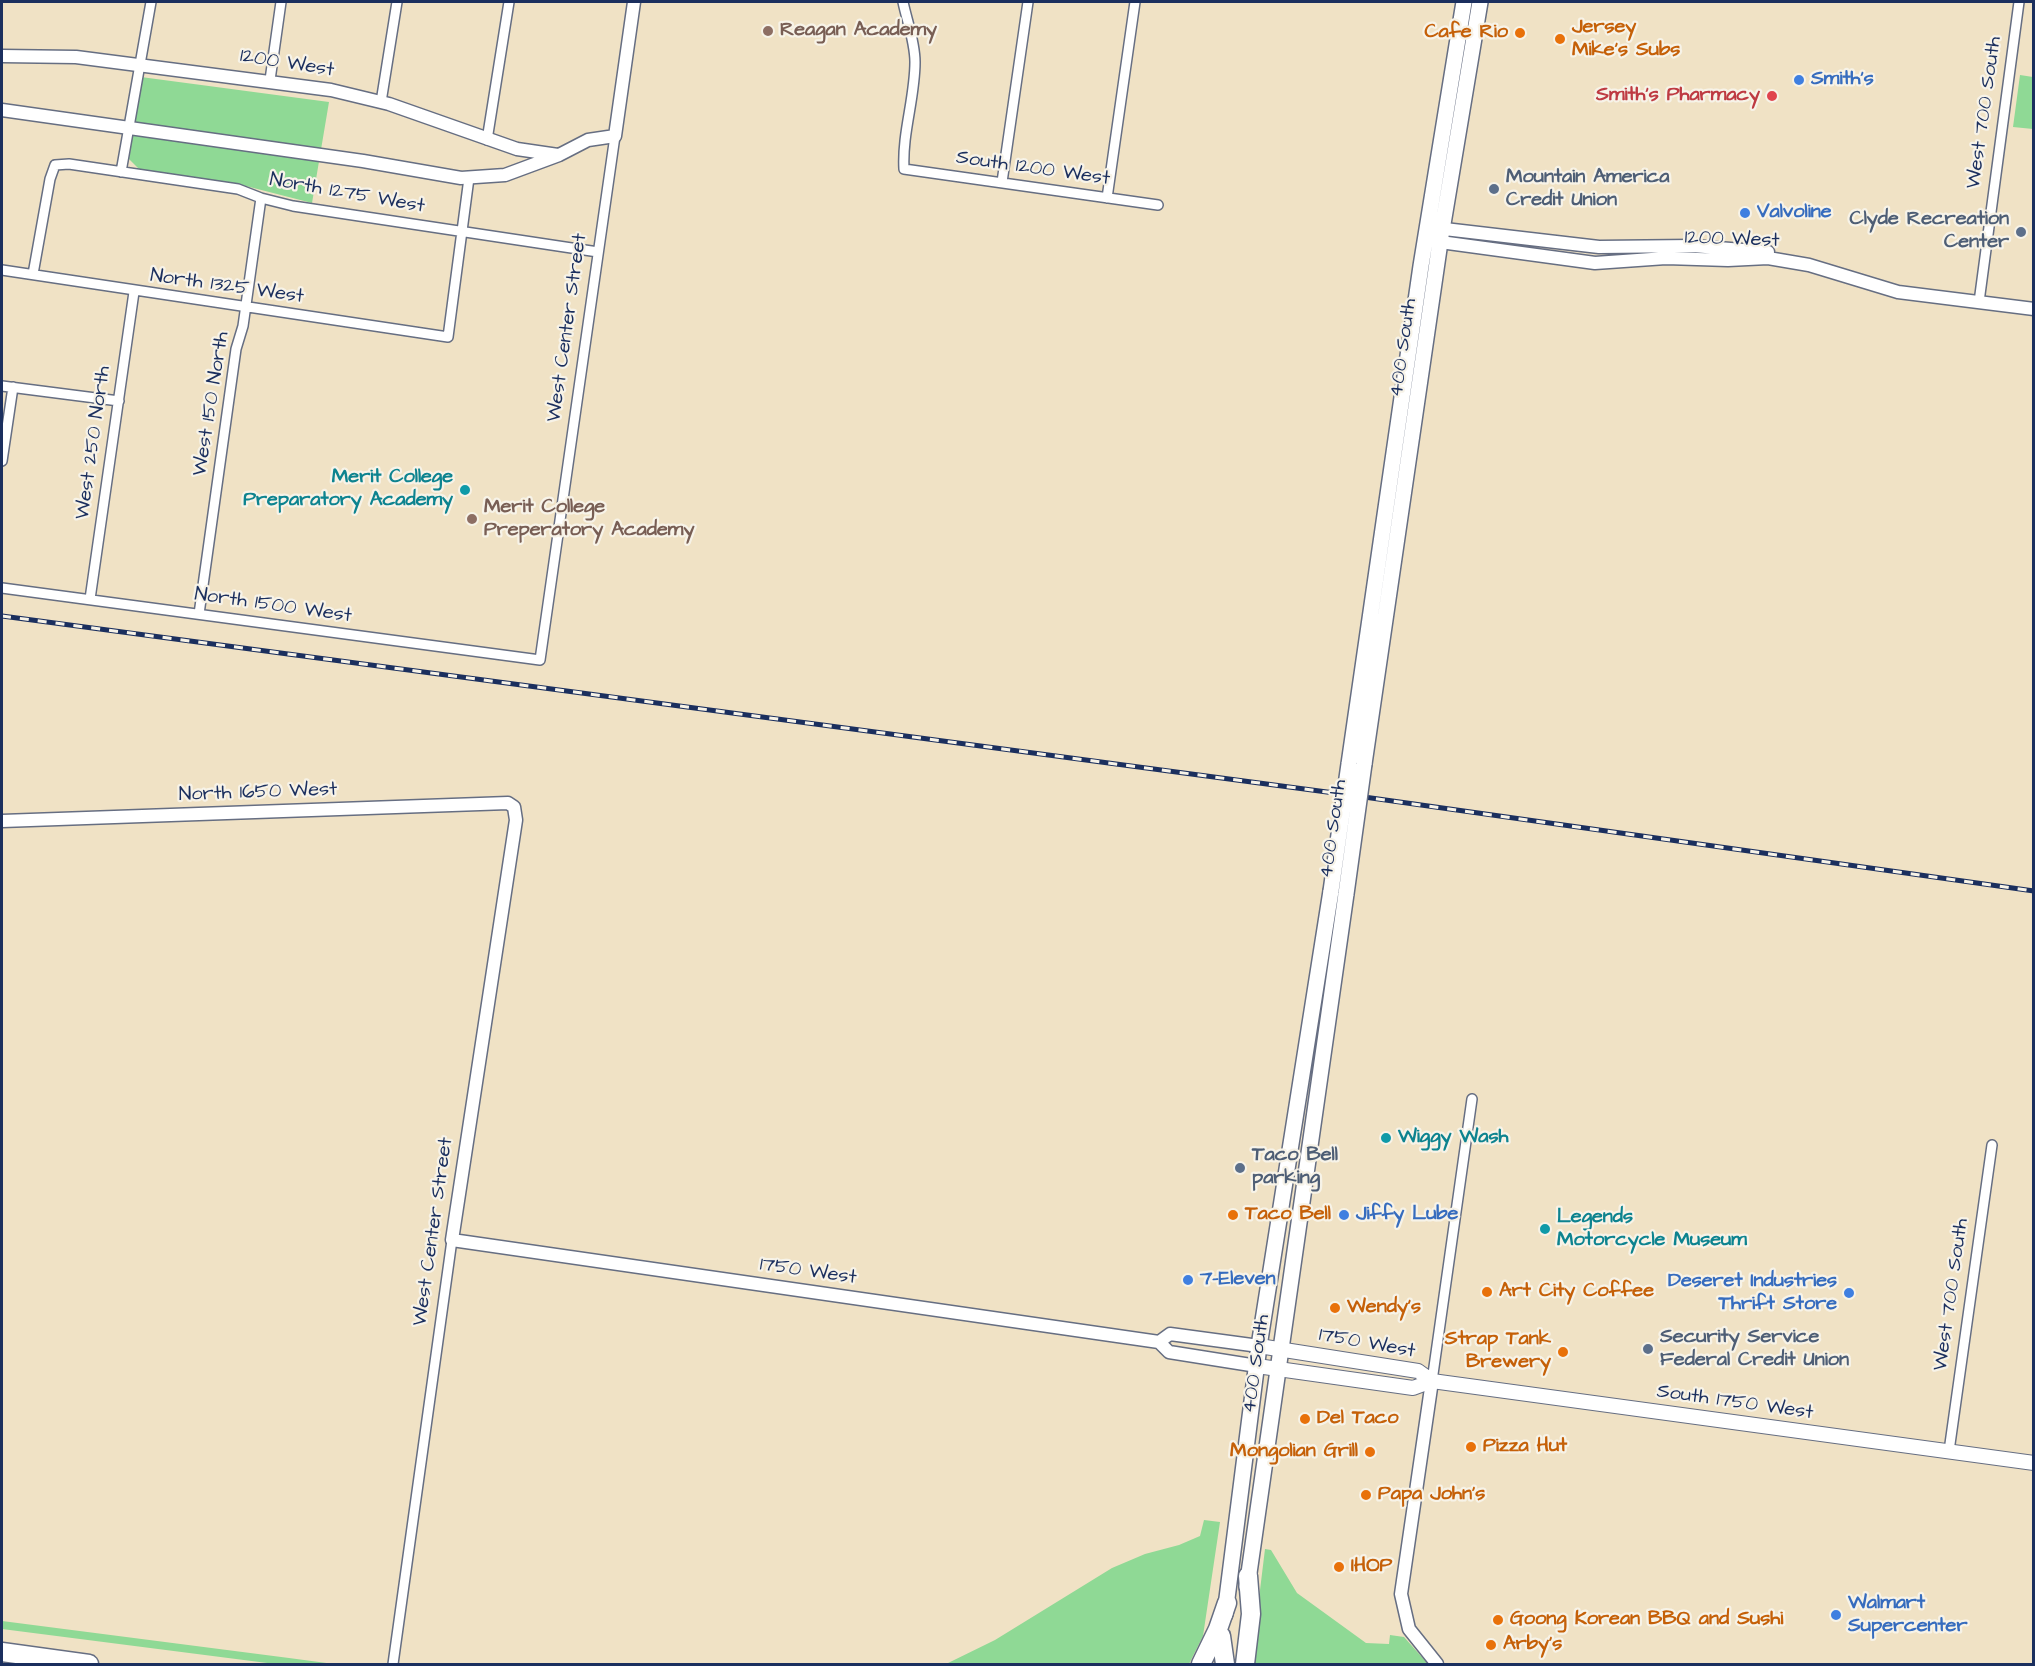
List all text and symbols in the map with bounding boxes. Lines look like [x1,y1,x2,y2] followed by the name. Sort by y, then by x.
[1572,16,1680,63] place label: Jersey Mike's Subs
[780,19,937,43] place label: Reagan Academy
[1424,21,1508,45] place label: Cafe Rio
[761,24,775,38] marker: Reagan Academy
[1513,26,1527,40] marker: Cafe Rio
[1553,32,1567,46] marker: Jersey Mike's Subs
[1962,35,2008,191] street label: West 700 South
[238,45,336,83] street label: 1200 West
[1811,68,1874,92] place label: Smith's
[1792,73,1806,87] marker: Smith's
[1596,84,1760,108] place label: Smith's Pharmacy
[1765,89,1779,103] marker: Smith's Pharmacy
[954,146,1112,192] street label: South 1200 West
[1506,166,1669,213] place label: Mountain America Credit Union
[268,169,426,219] street label: North 1275 West
[1487,182,1501,196] marker: Mountain America Credit Union
[1757,201,1831,225] place label: Valvoline
[1738,206,1752,220] marker: Valvoline
[1850,208,2009,255] place label: Clyde Recreation Center
[2014,225,2028,239] marker: Clyde Recreation Center
[1684,226,1780,254] street label: 1200 West
[543,232,593,424] street label: West Center Street
[149,264,305,310] street label: North 1325 West
[1385,297,1423,399] street label: 400 South
[189,330,235,478] street label: West 150 North
[71,365,117,521] street label: West 250 North
[243,466,453,513] place label: Merit College Preparatory Academy
[458,483,472,497] marker: Merit College Preparatory Academy
[484,496,694,543] place label: Merit College Preperatory Academy
[465,512,479,526] marker: Merit College Preperatory Academy
[193,583,353,629] street label: North 1500 West
[178,778,338,808] street label: North 1650 West
[1315,778,1353,880] street label: 400 South
[1398,1126,1508,1150] place label: Wiggy Wash
[1379,1131,1393,1145] marker: Wiggy Wash
[409,1136,459,1328] street label: West Center Street
[1252,1144,1338,1191] place label: Taco Bell parking
[1233,1161,1247,1175] marker: Taco Bell parking
[1245,1203,1331,1227] place label: Taco Bell
[1356,1203,1458,1227] place label: Jiffy Lube
[1557,1206,1747,1253] place label: Legends Motorcycle Museum
[1226,1208,1240,1222] marker: Taco Bell
[1337,1208,1351,1222] marker: Jiffy Lube
[1929,1217,1975,1373] street label: West 700 South
[1538,1222,1552,1236] marker: Legends Motorcycle Museum
[758,1253,858,1291] street label: 1750 West
[1200,1268,1276,1292] place label: 7-Eleven
[1668,1270,1837,1317] place label: Deseret Industries Thrift Store
[1181,1273,1195,1287] marker: 7-Eleven
[1499,1280,1654,1304] place label: Art City Coffee
[1480,1285,1494,1299] marker: Art City Coffee
[1842,1286,1856,1300] marker: Deseret Industries Thrift Store
[1347,1296,1421,1320] place label: Wendy's
[1328,1301,1342,1315] marker: Wendy's
[1238,1313,1276,1415] street label: 400 South
[1317,1324,1417,1364] street label: 1750 West
[1660,1326,1849,1373] place label: Security Service Federal Credit Union
[1445,1328,1551,1375] place label: Strap Tank Brewery
[1641,1342,1655,1356] marker: Security Service Federal Credit Union
[1556,1345,1570,1359] marker: Strap Tank Brewery
[1655,1380,1815,1426] street label: South 1750 West
[1317,1407,1398,1431] place label: Del Taco
[1298,1412,1312,1426] marker: Del Taco
[1483,1435,1567,1459] place label: Pizza Hut
[1230,1440,1358,1464] place label: Mongolian Grill
[1464,1440,1478,1454] marker: Pizza Hut
[1363,1445,1377,1459] marker: Mongolian Grill
[1378,1483,1485,1507] place label: Papa John's
[1359,1488,1373,1502] marker: Papa John's
[1351,1555,1392,1579] place label: IHOP
[1332,1560,1346,1574] marker: IHOP
[1848,1592,1967,1639] place label: Walmart Supercenter
[1510,1608,1783,1632] place label: Goong Korean BBQ and Sushi
[1829,1608,1843,1622] marker: Walmart Supercenter
[1491,1613,1505,1627] marker: Goong Korean BBQ and Sushi
[1503,1633,1562,1657] place label: Arby's
[1484,1638,1498,1652] marker: Arby's

